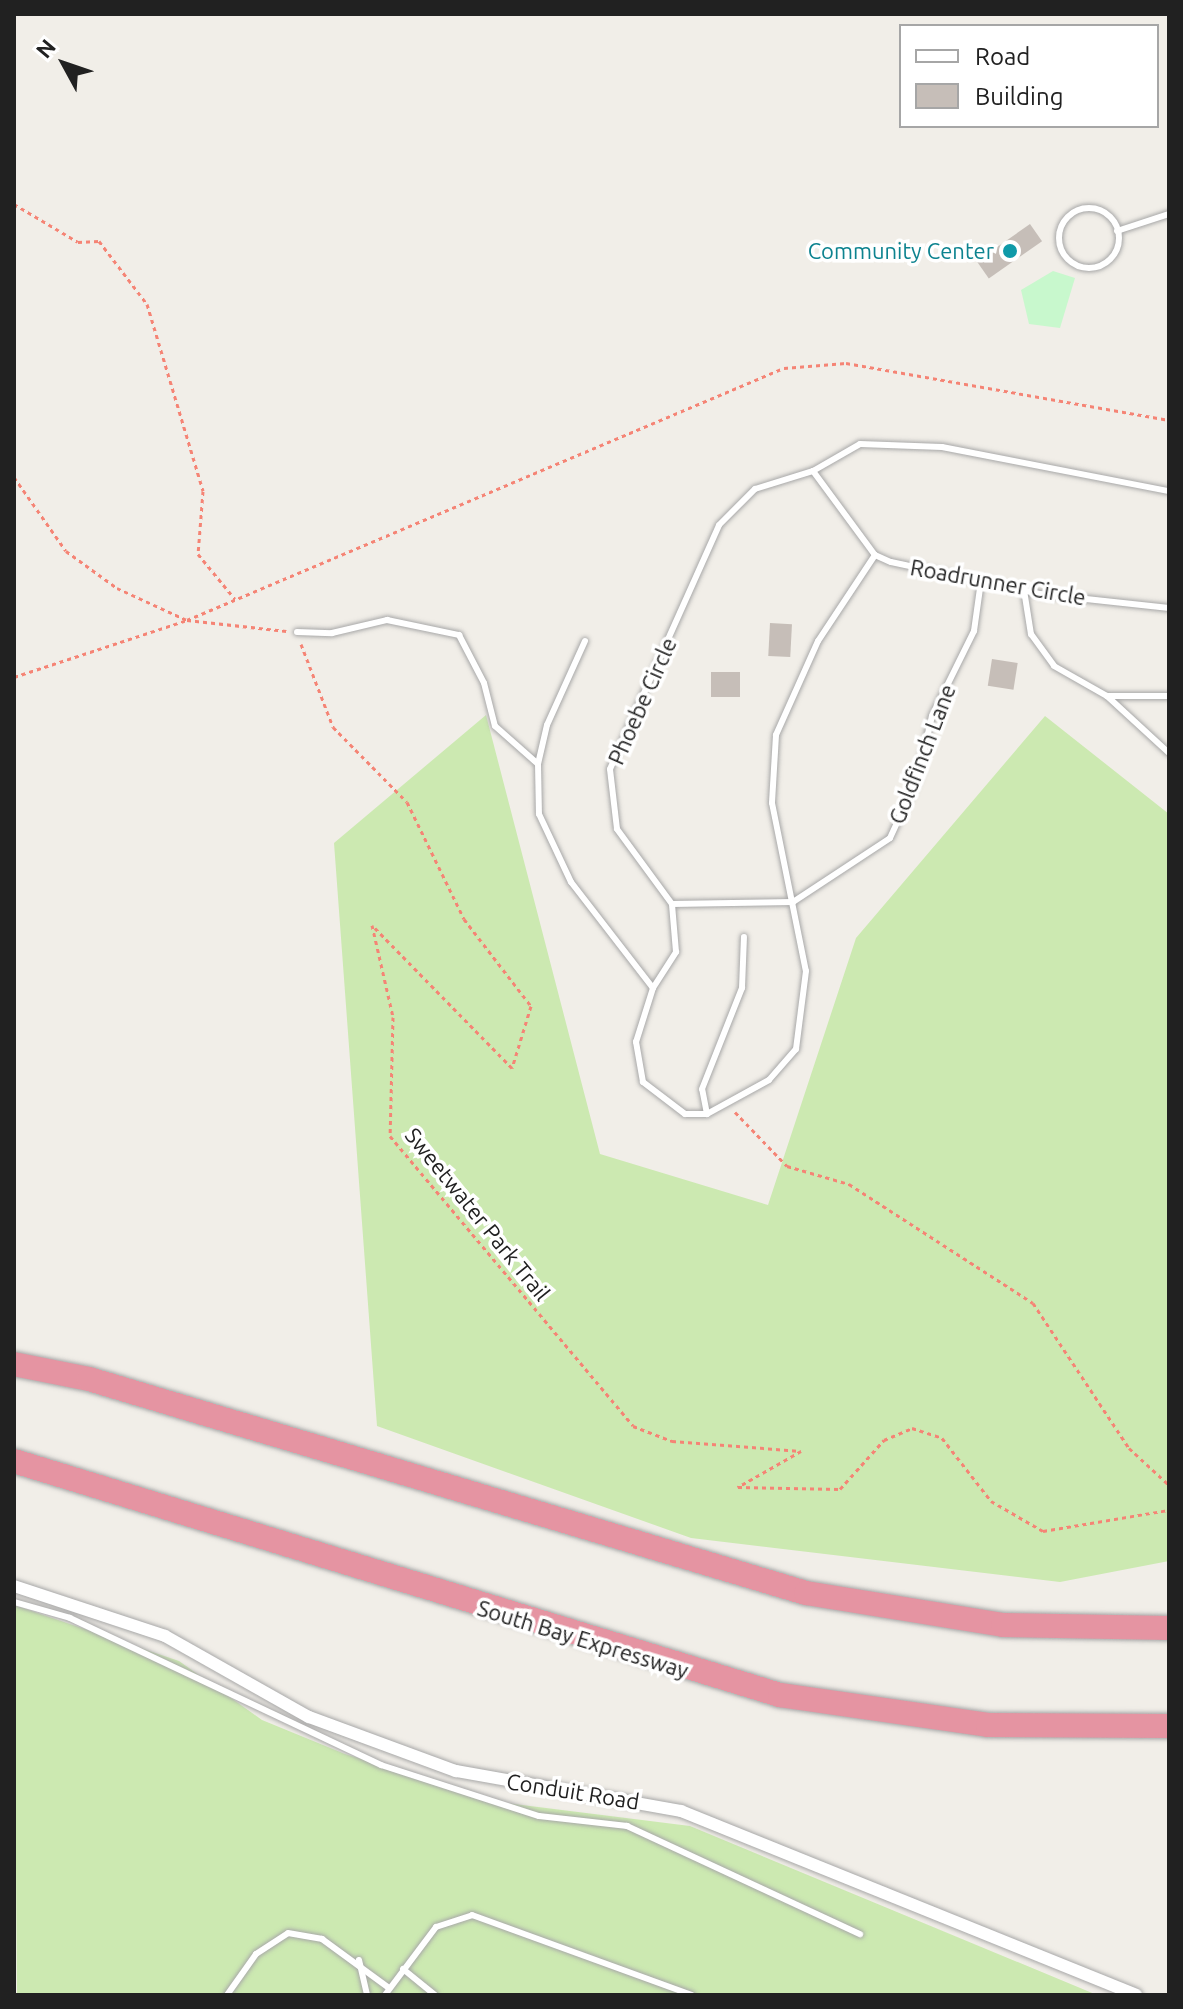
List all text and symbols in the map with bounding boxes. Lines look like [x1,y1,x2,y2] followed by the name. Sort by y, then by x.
[24,24,104,104] north arrow
[899,24,1159,128] legend
[30,34,60,63] text: N
[975,43,1030,70] text: Road
[975,83,1063,110] text: Building
[808,238,994,264] place label: Community Center
[1001,242,1019,260] marker: Community Center
[908,554,1088,610] street label: Roadrunner Circle
[602,633,682,769] street label: Phoebe Circle
[883,680,961,828] street label: Goldfinch Lane
[400,1122,556,1306] street label: Sweetwater Park Trail
[474,1594,692,1684] street label: South Bay Expressway
[505,1767,641,1815] street label: Conduit Road

